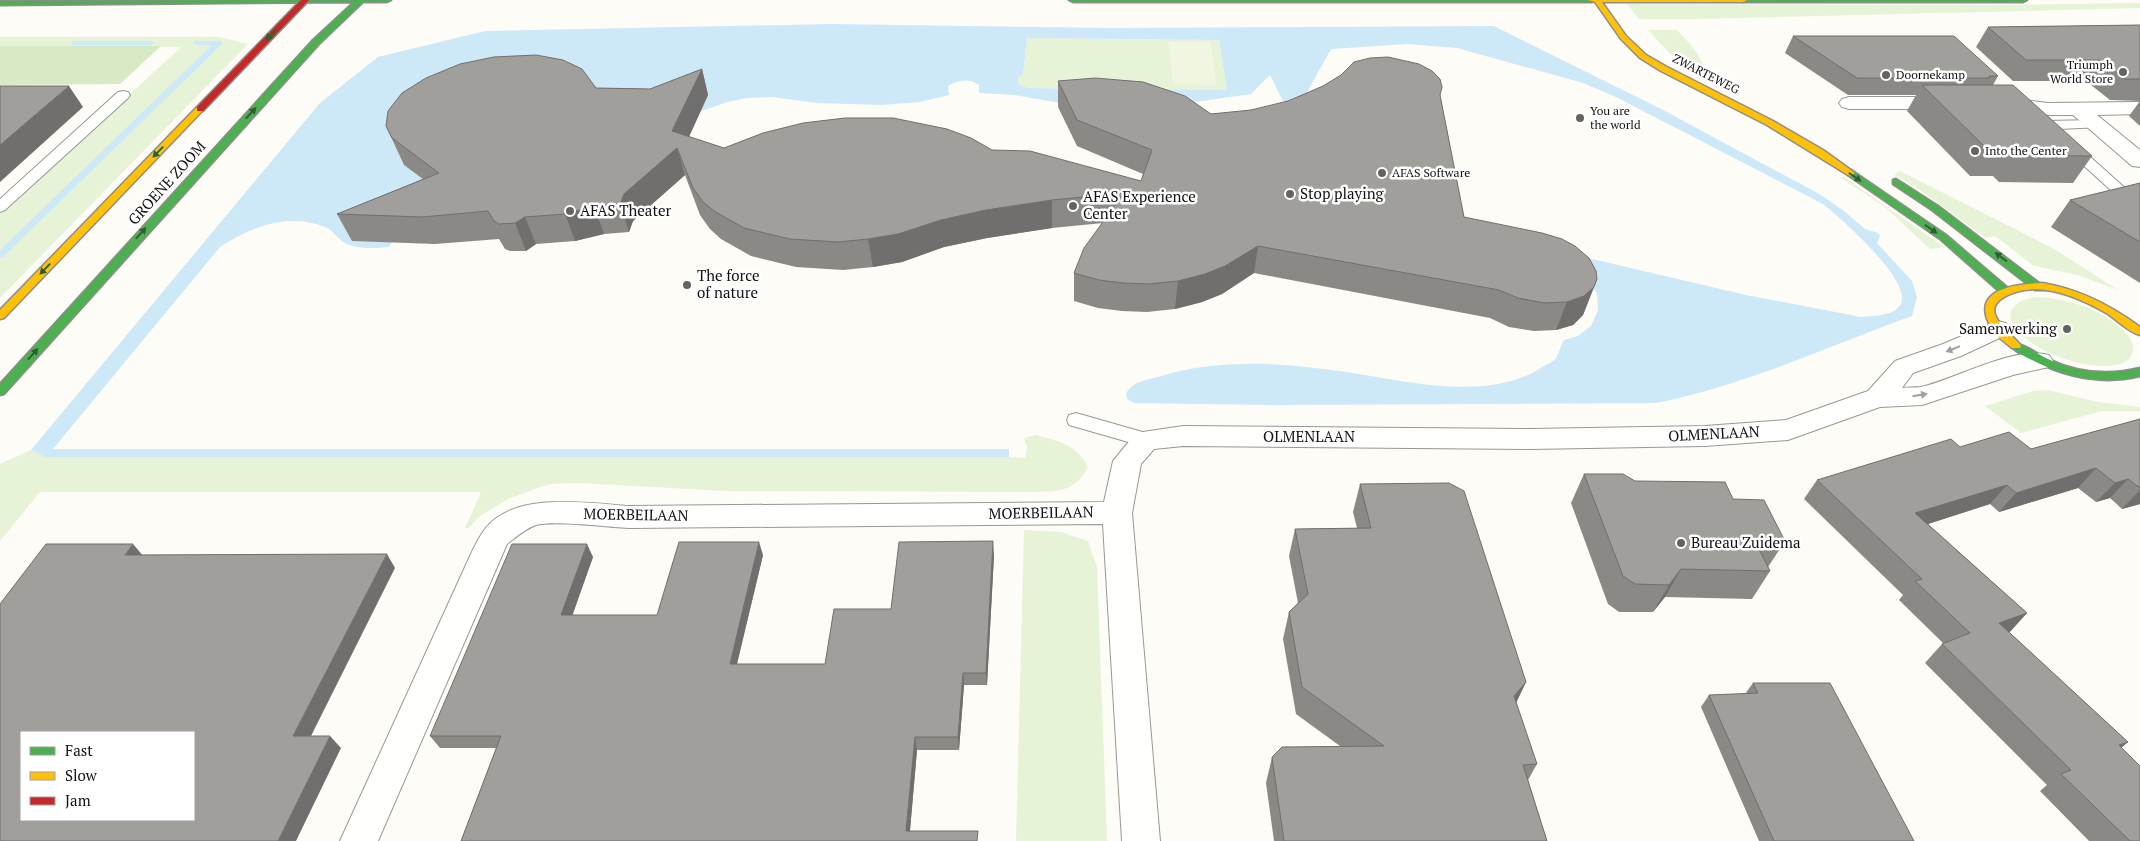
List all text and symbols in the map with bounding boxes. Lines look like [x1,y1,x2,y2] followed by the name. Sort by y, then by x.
[265,29,277,41] one-way arrow
[1670,50,1743,97] street label: ZWARTEWEG
[2050,57,2113,86] place label: Triumph World Store
[2117,66,2129,78] marker: Triumph World Store
[1896,67,1965,82] place label: Doornekamp
[1880,69,1892,81] marker: Doornekamp
[1590,103,1641,132] place label: You are the world
[245,108,257,120] one-way arrow
[1574,112,1586,124] marker: You are the world
[123,136,209,229] street label: GROENE ZOOM
[1985,143,2067,158] place label: Into the Center
[1969,145,1981,157] marker: Into the Center
[152,146,164,158] one-way arrow
[1392,165,1470,180] place label: AFAS Software
[1376,167,1388,179] marker: AFAS Software
[1848,172,1862,182] one-way arrow
[1300,183,1385,203] place label: Stop playing
[1083,186,1196,223] place label: AFAS Experience Center
[1284,188,1296,200] marker: Stop playing
[580,200,672,220] place label: AFAS Theater
[1067,200,1079,212] marker: AFAS Experience Center
[564,205,576,217] marker: AFAS Theater
[1924,224,1938,234] one-way arrow
[135,228,147,240] one-way arrow
[1994,252,2008,262] one-way arrow
[39,263,51,275] one-way arrow
[697,265,759,302] place label: The force of nature
[681,279,693,291] marker: The force of nature
[1959,318,2058,338] place label: Samenwerking
[2061,323,2073,335] marker: Samenwerking
[1945,345,1960,353] one-way arrow
[27,348,38,361] one-way arrow
[1912,391,1928,399] one-way arrow
[1668,421,1760,445] street label: OLMENLAAN
[1263,426,1355,446] street label: OLMENLAAN
[988,501,1094,523] street label: MOERBEILAAN
[583,503,689,525] street label: MOERBEILAAN
[1691,532,1801,552] place label: Bureau Zuidema
[1675,537,1687,549] marker: Bureau Zuidema
[20,731,195,821] legend
[65,740,93,760] text: Fast
[65,765,98,785] text: Slow
[65,790,91,810] text: Jam

